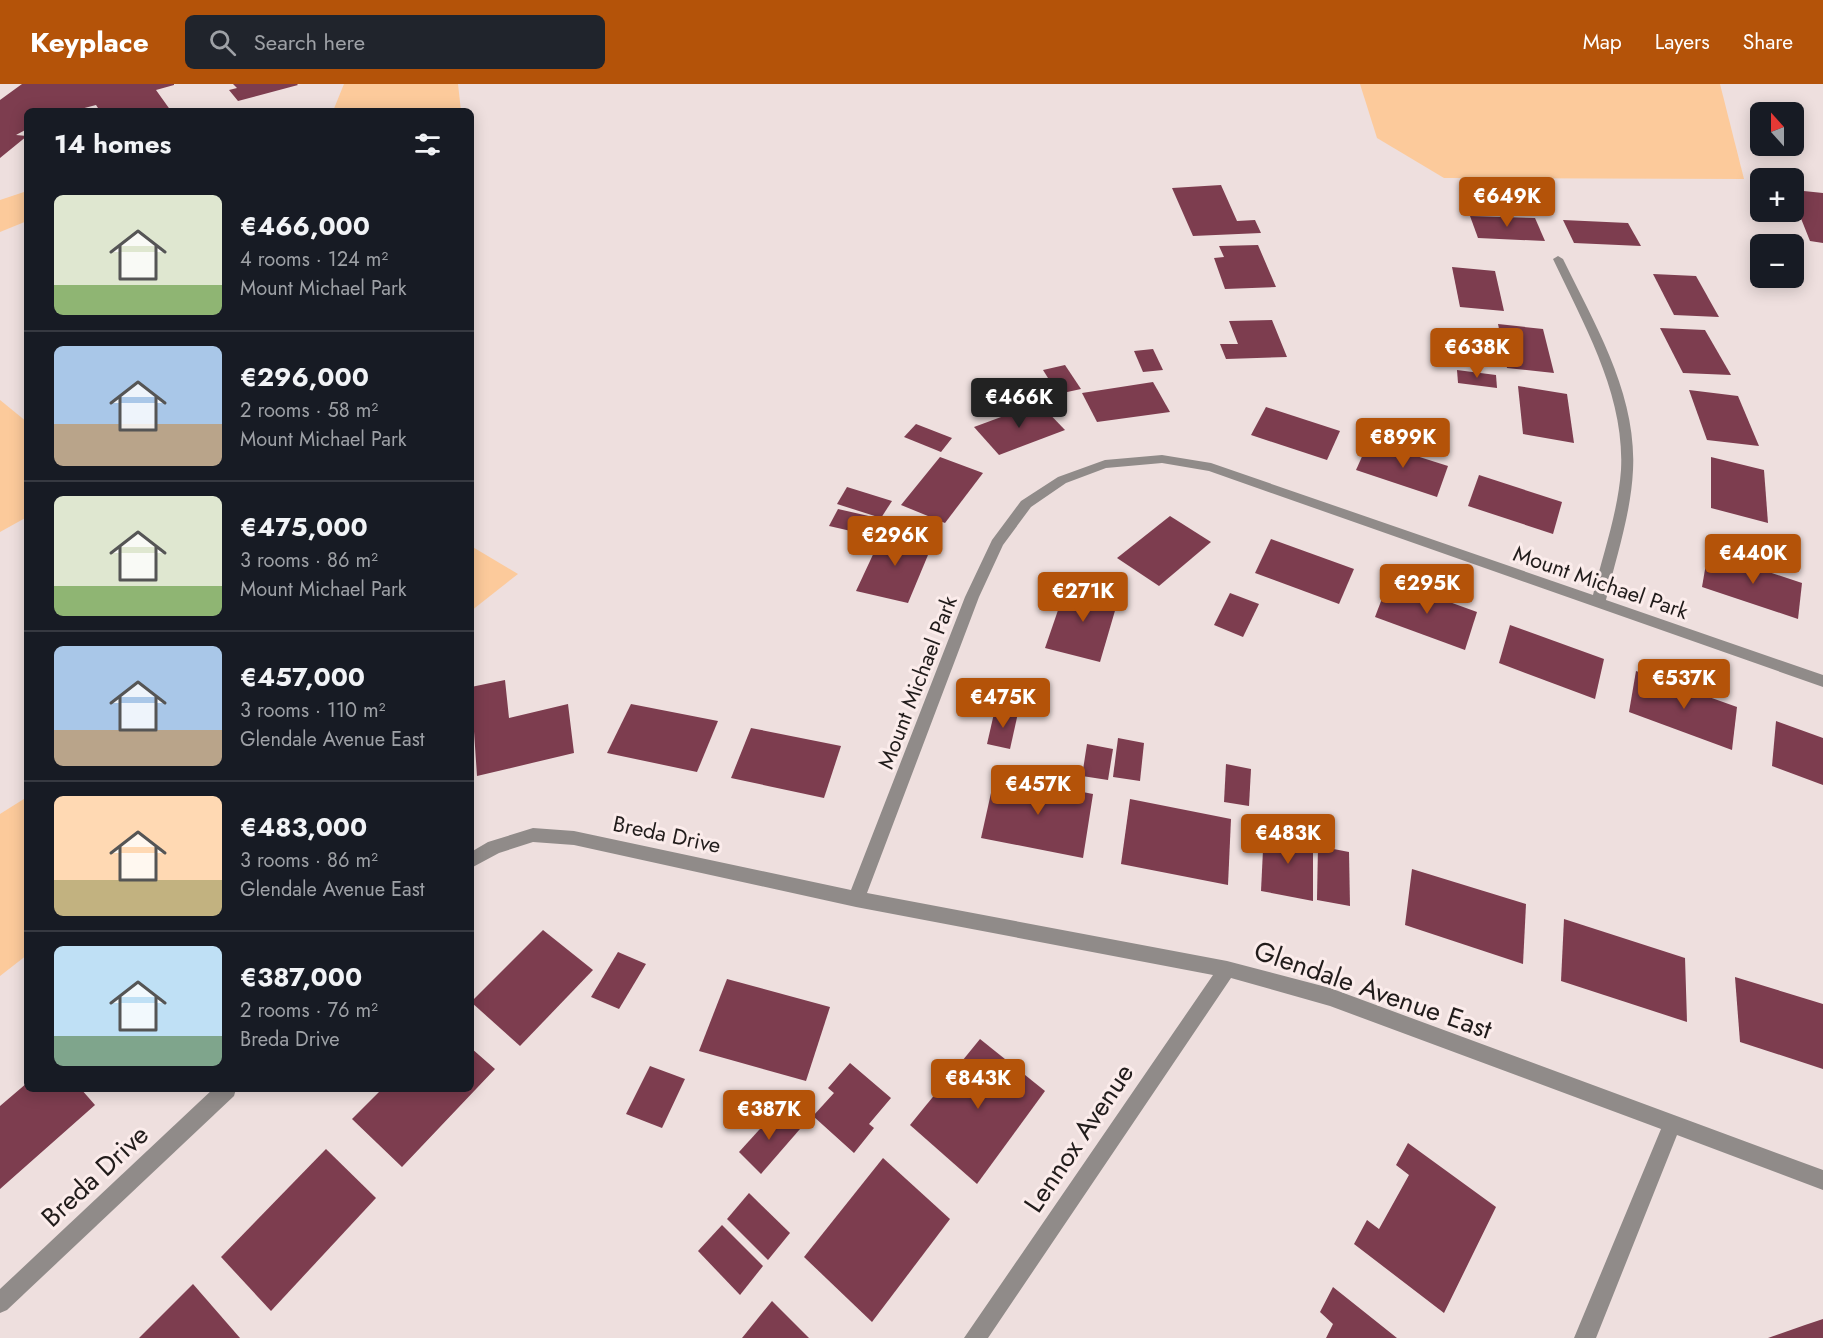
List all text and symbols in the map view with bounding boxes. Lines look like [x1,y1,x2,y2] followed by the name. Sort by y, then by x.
[185,15,605,69] search box
[30,22,149,63] text: Keyplace
[206,26,239,59] icon: search
[254,26,365,58] text: Search here
[1583,27,1622,57] text: Map
[1655,27,1710,57] text: Layers
[1743,27,1793,57] text: Share
[1750,102,1804,156] north arrow
[1750,102,1804,288] map controls
[54,125,171,163] text: 14 homes
[411,128,444,161] icon: filters
[1750,168,1804,222] button: +
[1465,177,1549,228] pin: €649K
[1473,182,1541,211] text: €649K
[240,207,370,245] text: €466,000
[102,219,174,291] icon: home
[1750,234,1804,288] button: −
[240,245,388,274] text: 4 rooms · 124 m²
[240,274,407,303] text: Mount Michael Park
[1435,328,1519,379] pin: €638K
[1444,333,1510,362] text: €638K
[240,358,369,396] text: €296,000
[102,370,174,442] icon: home
[977,378,1061,429] pin: €466K
[985,383,1053,412] text: €466K
[240,396,378,425] text: 2 rooms · 58 m²
[1361,418,1445,469] pin: €899K
[1370,423,1436,452] text: €899K
[240,425,407,454] text: Mount Michael Park
[240,508,368,546] text: €475,000
[853,516,937,567] pin: €296K
[102,520,174,592] icon: home
[862,521,928,550] text: €296K
[1711,534,1795,585] pin: €440K
[1509,537,1693,627] street label: Mount Michael Park
[1719,539,1787,568] text: €440K
[240,546,378,575] text: 3 rooms · 86 m²
[1385,564,1469,615] pin: €295K
[1394,569,1460,598] text: €295K
[1041,572,1125,623] pin: €271K
[240,575,407,604] text: Mount Michael Park
[1052,577,1114,606] text: €271K
[869,590,965,773] street label: Mount Michael Park
[240,658,365,696] text: €457,000
[1642,659,1726,710] pin: €537K
[1652,664,1716,693] text: €537K
[102,670,174,742] icon: home
[961,678,1045,729] pin: €475K
[970,683,1036,712] text: €475K
[240,696,386,725] text: 3 rooms · 110 m²
[240,725,425,754] text: Glendale Avenue East
[996,765,1080,816] pin: €457K
[1005,770,1071,799] text: €457K
[610,807,724,861] street label: Breda Drive
[240,808,367,846] text: €483,000
[1246,814,1330,865] pin: €483K
[1255,819,1321,848] text: €483K
[102,820,174,892] icon: home
[240,846,378,875] text: 3 rooms · 86 m²
[240,875,425,904] text: Glendale Avenue East
[1249,931,1498,1049] street label: Glendale Avenue East
[240,958,362,996] text: €387,000
[102,970,174,1042] icon: home
[240,996,378,1025] text: 2 rooms · 76 m²
[240,1025,340,1054] text: Breda Drive
[1014,1055,1143,1220] street label: Lennox Avenue
[936,1059,1020,1110] pin: €843K
[945,1064,1011,1093] text: €843K
[727,1090,811,1141] pin: €387K
[737,1095,801,1124] text: €387K
[32,1116,157,1236] street label: Breda Drive

